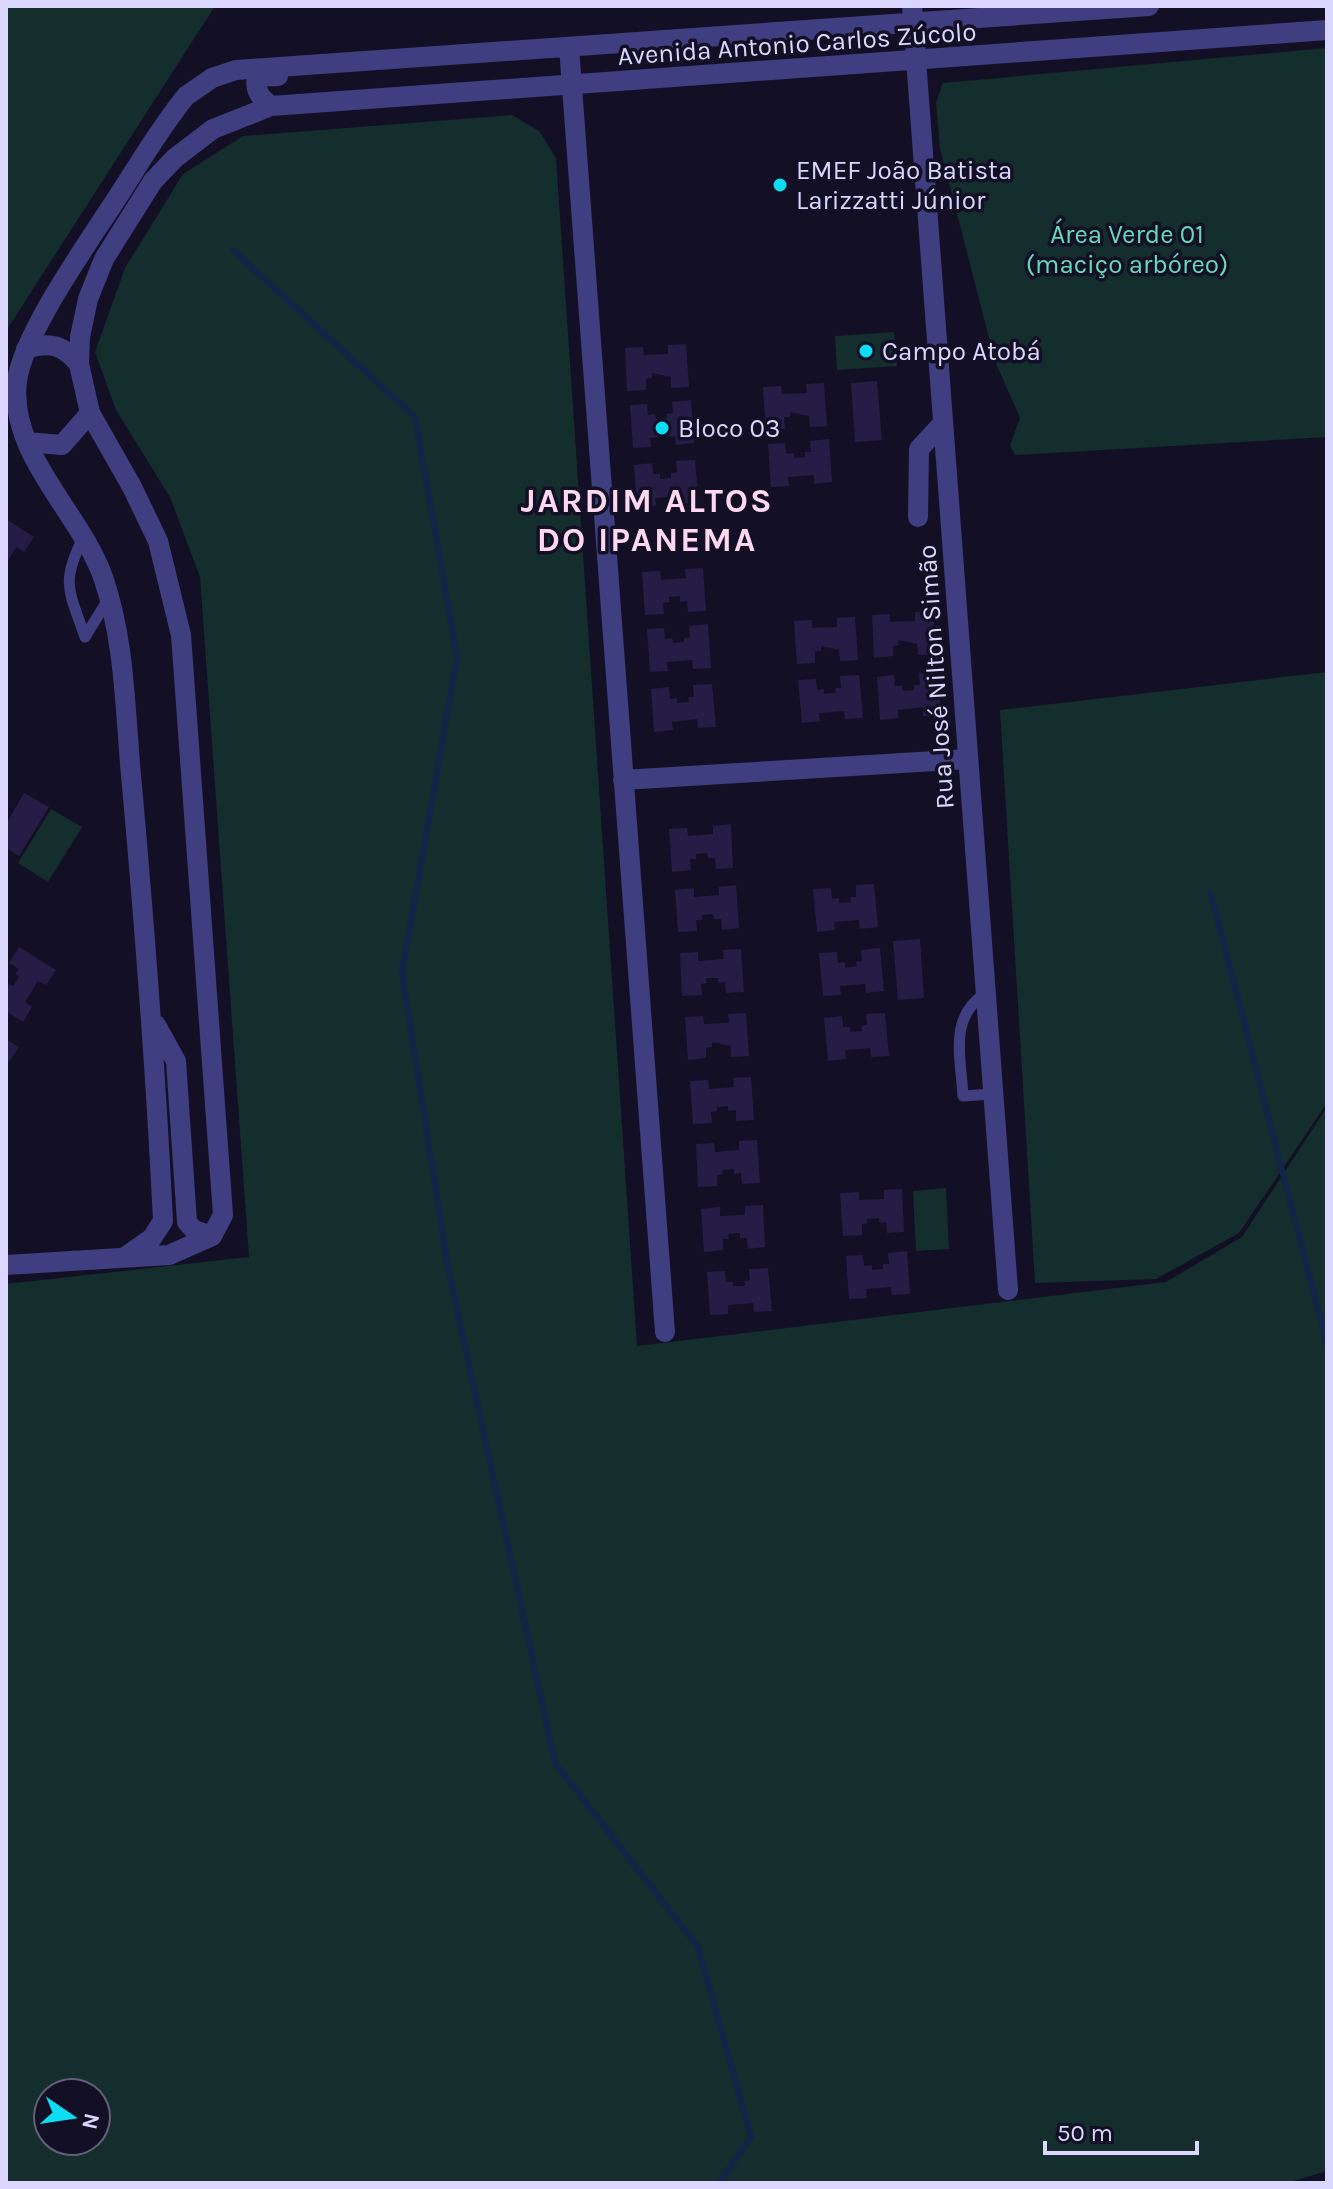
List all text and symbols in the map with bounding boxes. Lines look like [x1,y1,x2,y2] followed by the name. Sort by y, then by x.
[616,16,978,72] street label: Avenida Antonio Carlos Zúcolo
[796,155,1012,216] place label: EMEF João Batista Larizzatti Júnior
[771,176,789,194] marker: EMEF João Batista Larizzatti Júnior
[1026,218,1228,280] park label: Área Verde 01 (maciço arbóreo)
[882,336,1041,367] place label: Campo Atobá
[857,342,875,360] marker: Campo Atobá
[678,413,780,444] place label: Bloco 03
[653,419,671,437] marker: Bloco 03
[520,481,774,560] district label: JARDIM ALTOS DO IPANEMA
[911,544,961,810] street label: Rua José Nilton Simão
[32,2077,112,2157] north arrow
[1045,2105,1197,2155] scale bar
[76,2111,105,2132] text: N
[1057,2119,1113,2147] text: 50 m

